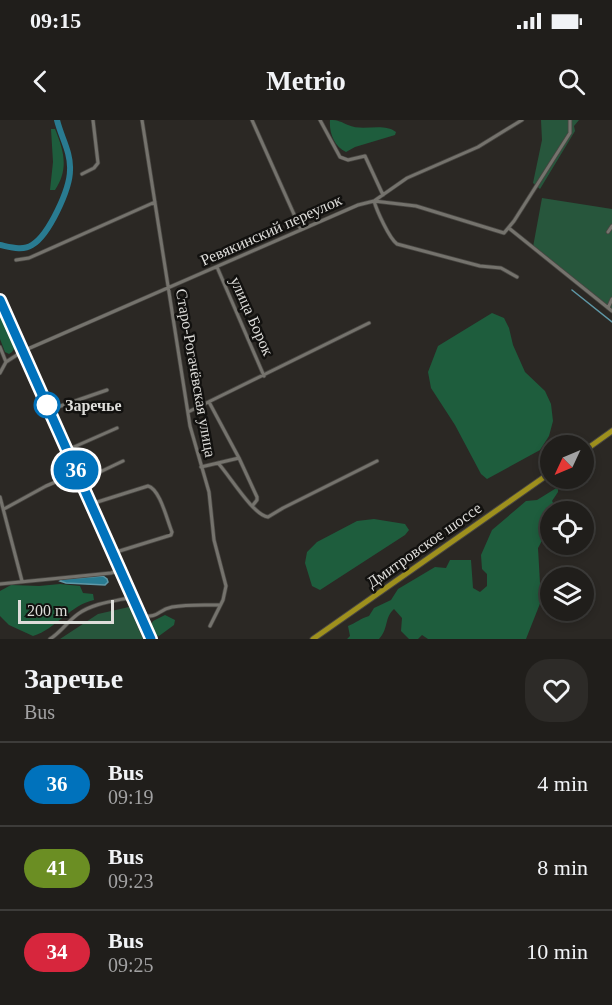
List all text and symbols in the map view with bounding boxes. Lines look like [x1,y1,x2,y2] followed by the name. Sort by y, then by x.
[30,8,81,33] text: 09:15
[24,65,57,98] icon: back
[555,65,588,98] icon: search
[266,66,346,96] text: Metrio
[198,191,345,270] street label: Ревякинский переулок
[226,274,277,359] street label: улица Борок
[172,287,219,459] street label: Старо-Рогачёвская улица
[34,392,60,418] marker: Заречье
[65,397,122,415] place label: Заречье
[540,435,594,489] north arrow
[540,435,594,621] map controls
[49,450,103,490] line badge: 36
[66,458,87,482] text: 36
[363,499,485,592] street label: Дмитровское шоссе
[540,501,594,555] button: locate
[540,567,594,621] button: layers
[18,597,114,624] scale bar
[27,602,67,619] text: 200 m
[525,659,588,722] button: heart
[24,663,123,694] text: Заречье
[24,701,55,723] text: Bus
[108,760,143,785] text: Bus
[537,771,588,796] text: 4 min
[47,772,68,796] text: 36
[108,786,154,808] text: 09:19
[108,844,143,869] text: Bus
[537,855,588,880] text: 8 min
[47,856,68,880] text: 41
[108,870,154,892] text: 09:23
[108,928,143,953] text: Bus
[526,939,588,964] text: 10 min
[47,940,68,964] text: 34
[108,954,154,976] text: 09:25

